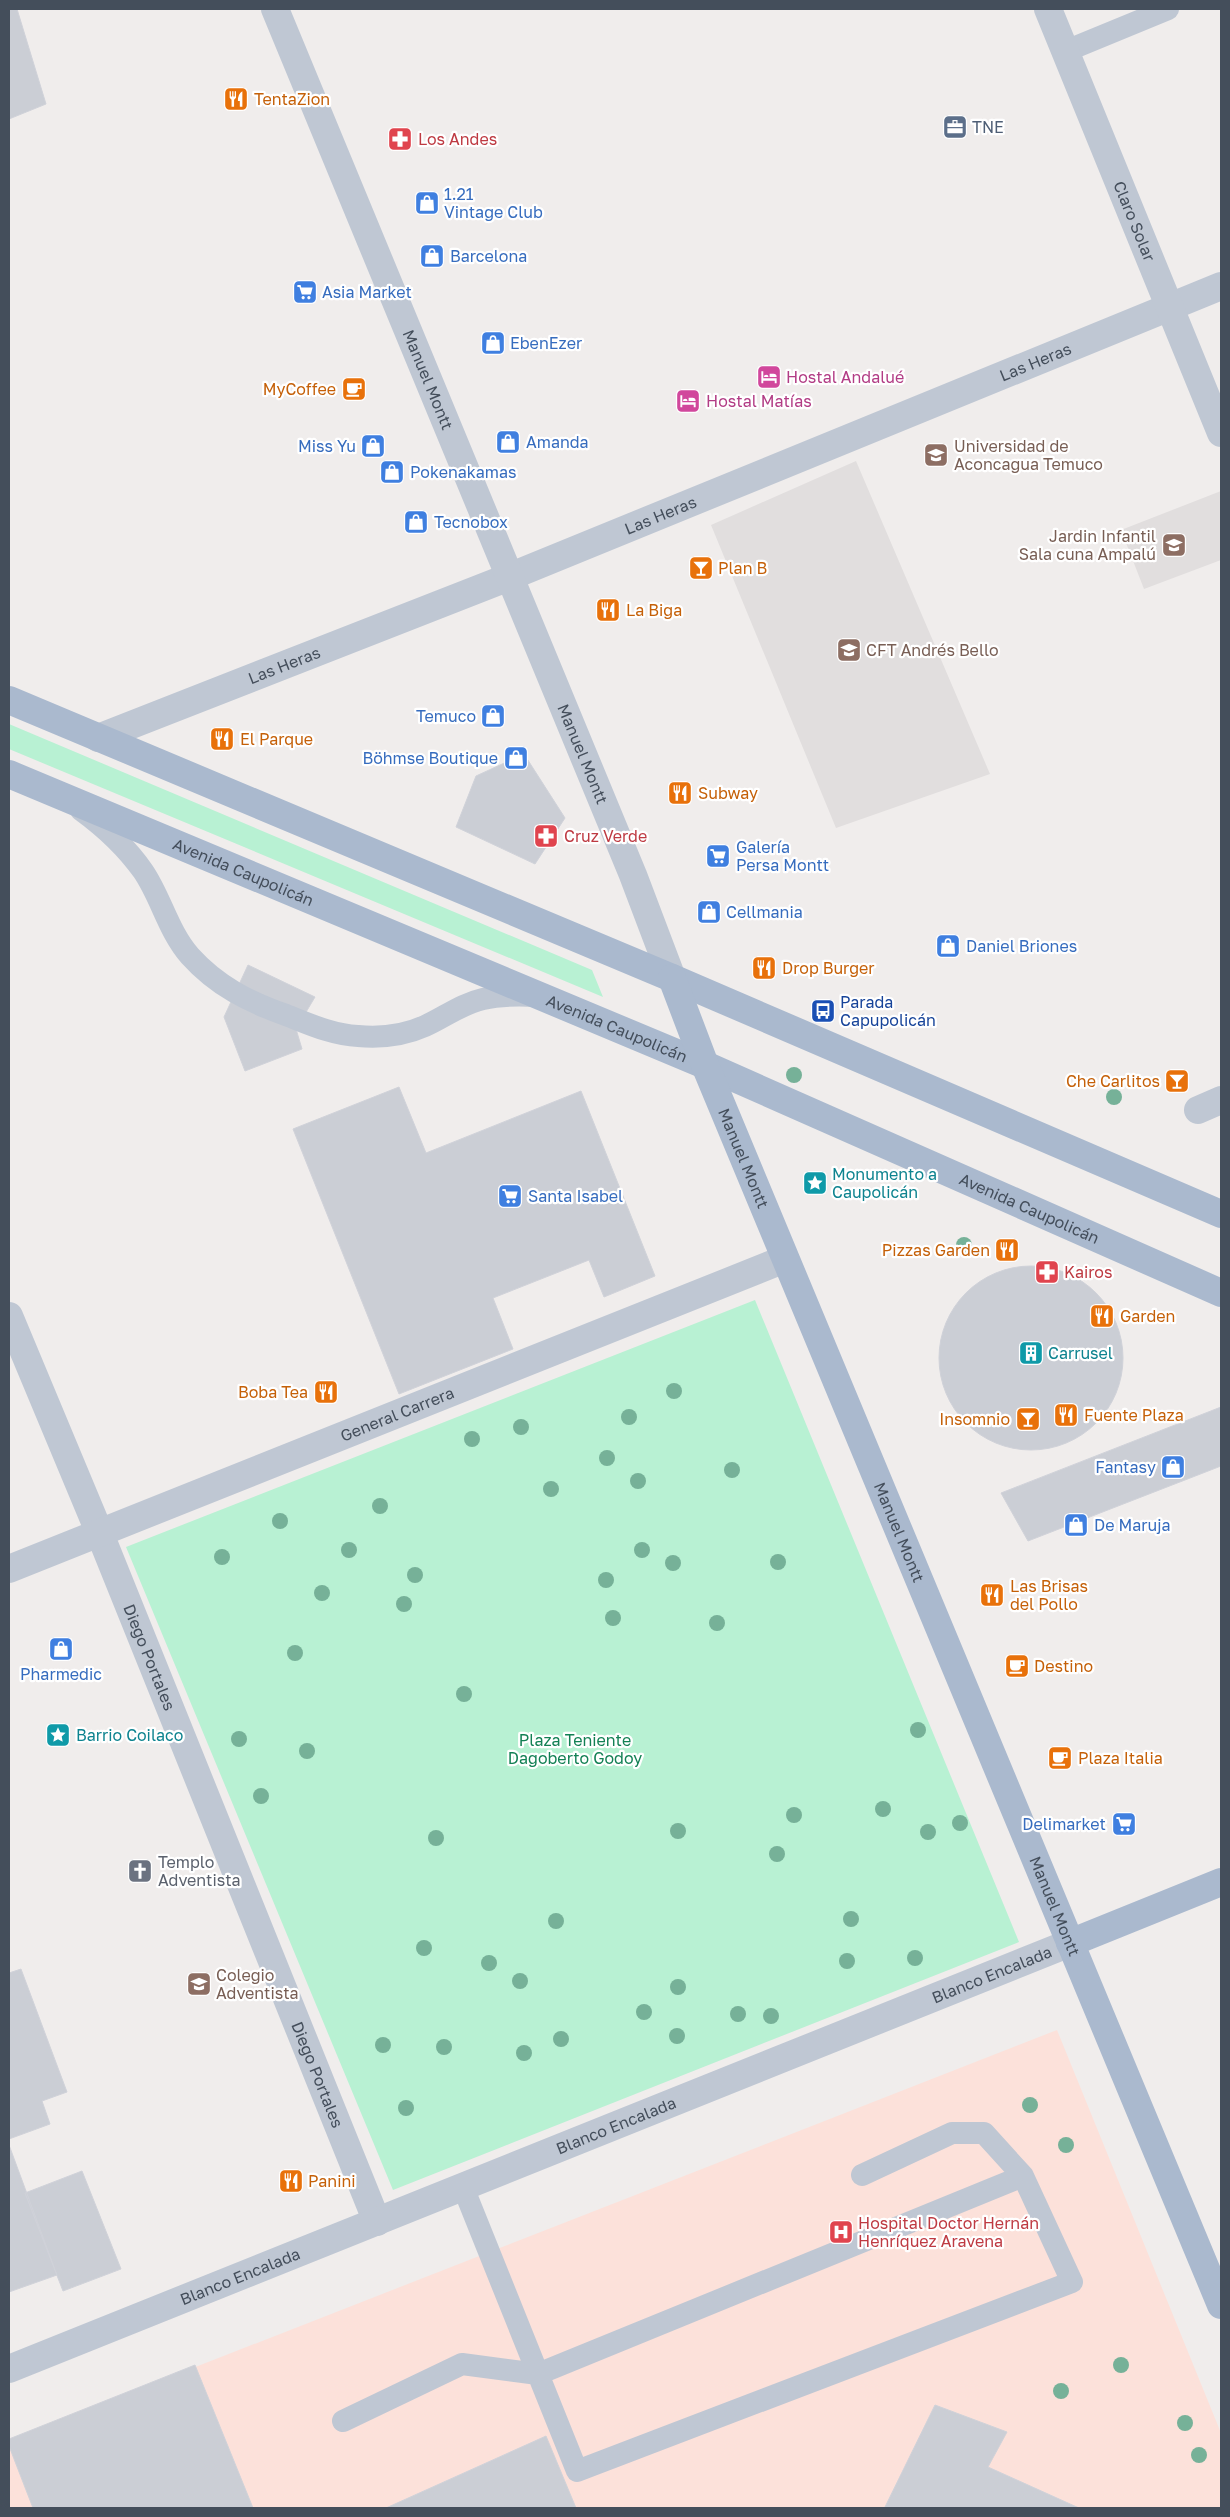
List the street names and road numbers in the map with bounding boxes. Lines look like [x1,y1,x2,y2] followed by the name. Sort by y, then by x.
[1109,178,1160,264] street label: Claro Solar
[399,327,458,433] street label: Manuel Montt
[996,338,1074,386] street label: Las Heras
[622,491,699,539] street label: Las Heras
[245,642,323,688] street label: Las Heras
[553,701,613,807] street label: Manuel Montt
[170,834,317,910] street label: Avenida Caupolicán
[544,990,690,1067] street label: Avenida Caupolicán
[714,1105,773,1211] street label: Manuel Montt
[956,1169,1102,1248] street label: Avenida Caupolicán
[337,1382,457,1446] street label: General Carrera
[870,1479,929,1585] street label: Manuel Montt
[119,1601,180,1713] street label: Diego Portales
[1025,1853,1085,1959] street label: Manuel Montt
[929,1941,1055,2007] street label: Blanco Encalada
[287,2018,348,2131] street label: Diego Portales
[553,2092,679,2158] street label: Blanco Encalada
[177,2243,303,2309] street label: Blanco Encalada

